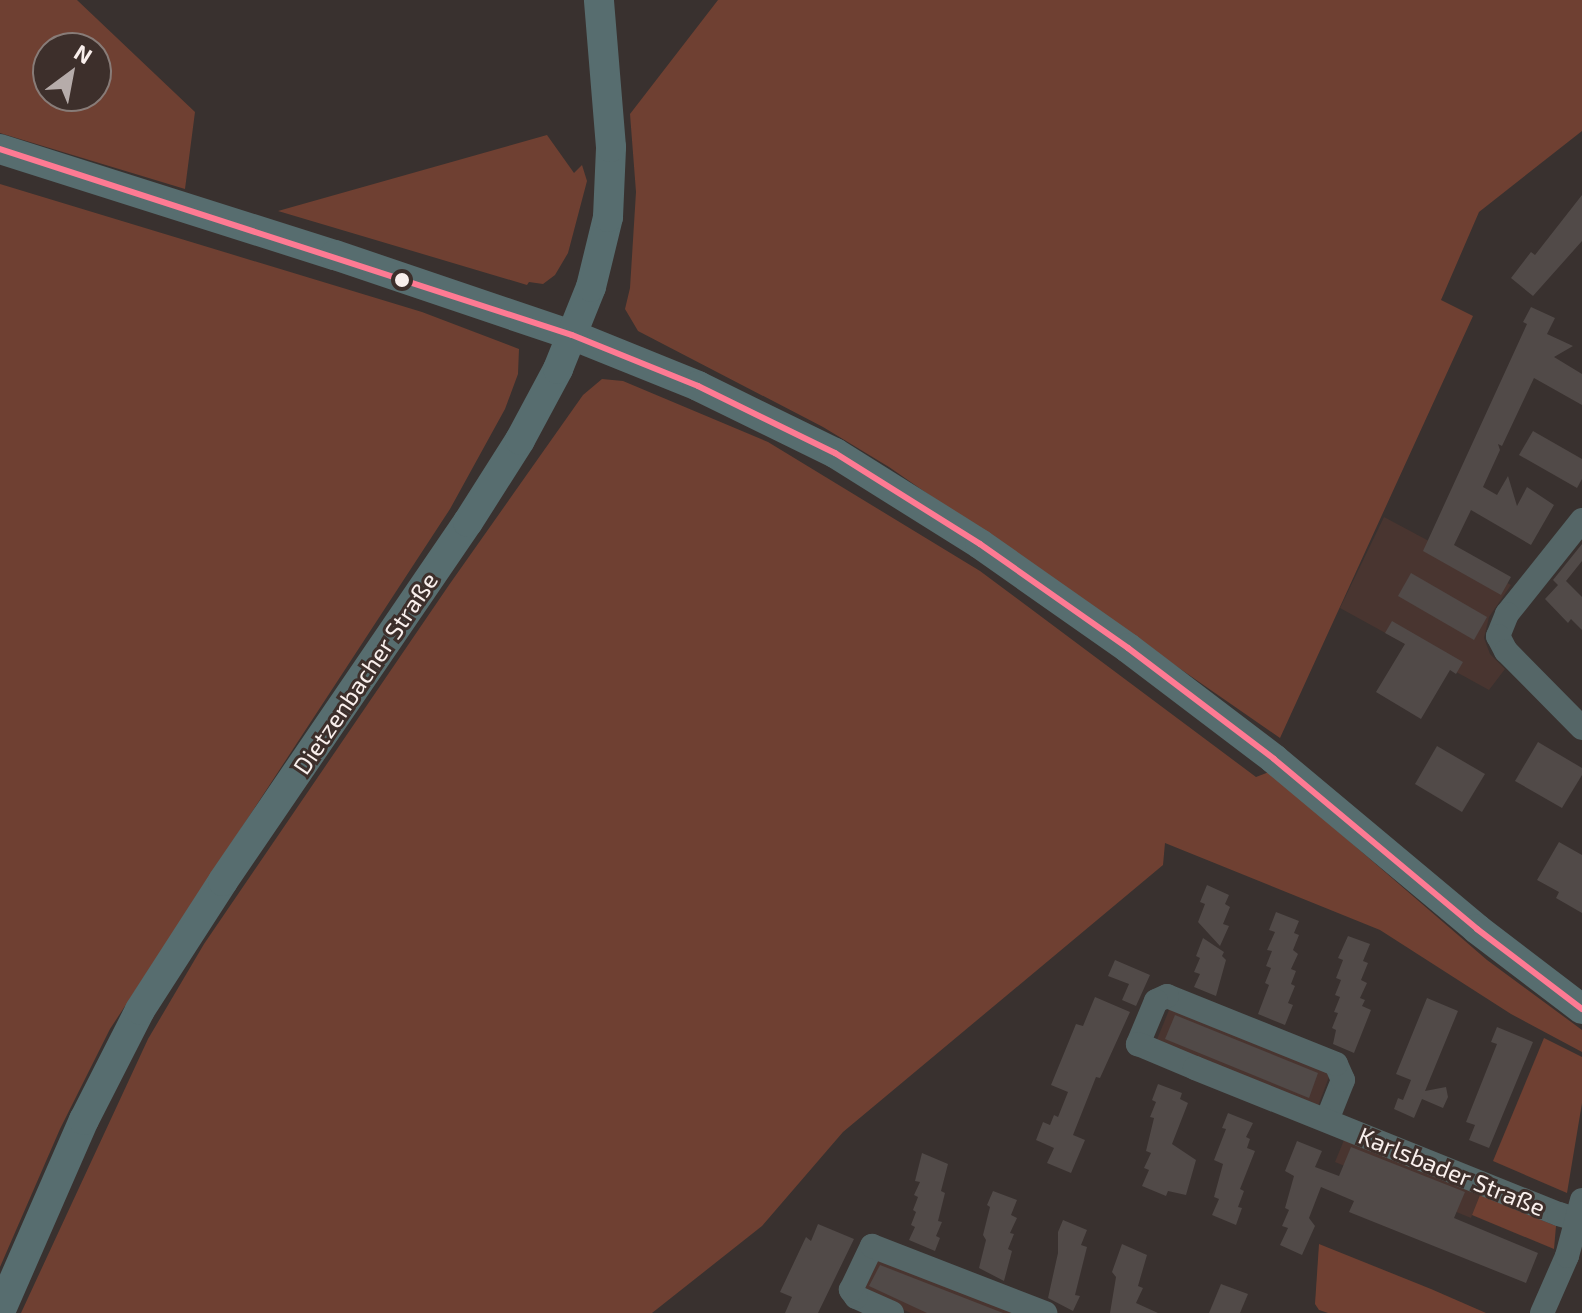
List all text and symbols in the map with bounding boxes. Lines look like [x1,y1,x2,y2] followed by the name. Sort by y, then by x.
[32,32,112,112] north arrow
[70,38,97,69] text: N
[394,272,410,288] unlabelled marker
[287,566,443,780] street label: Dietzenbacher Straße
[1354,1120,1550,1222] street label: Karlsbader Straße

